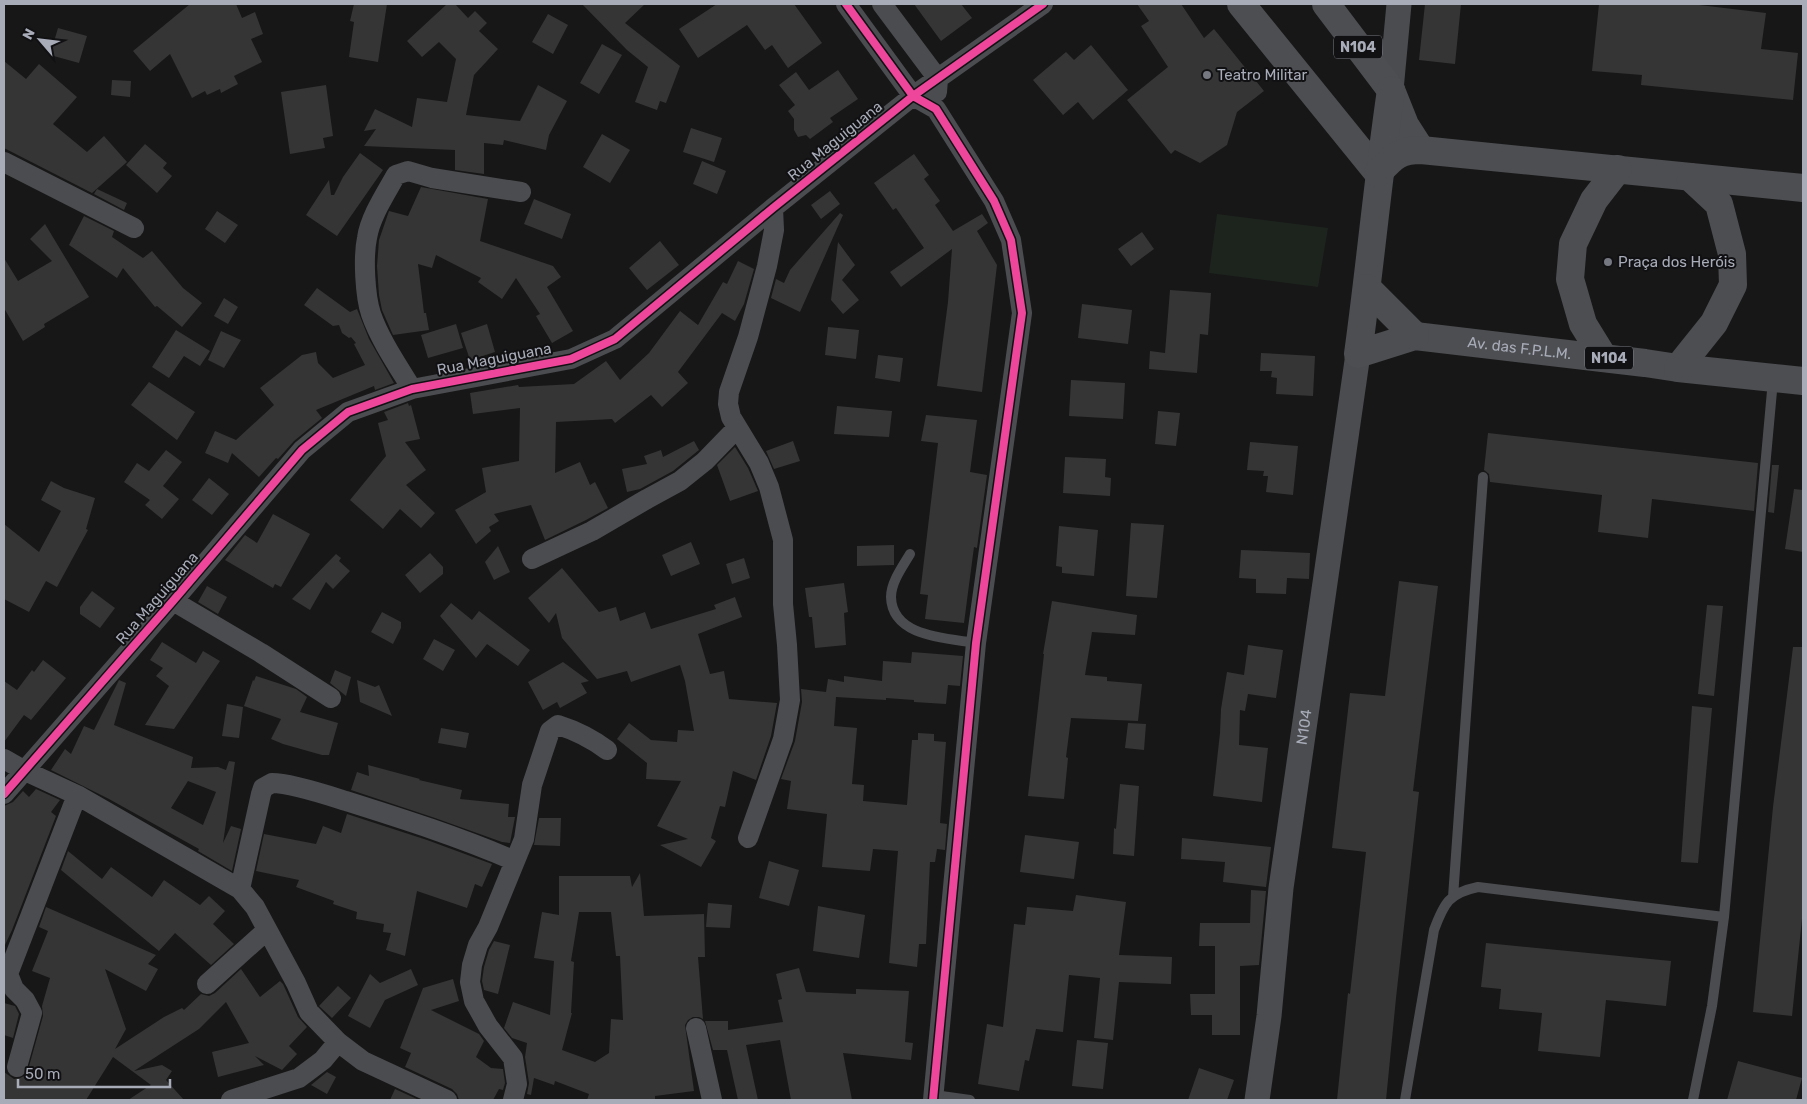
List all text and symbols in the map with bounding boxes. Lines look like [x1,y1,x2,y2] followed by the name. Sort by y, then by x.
[15,15,65,65] north arrow
[19,26,39,43] text: N
[1334,36,1382,58] road number: N104
[1217,66,1308,84] place label: Teatro Militar
[1201,69,1213,81] marker: Teatro Militar
[784,97,886,185] street label: Rua Maguiguana
[1618,253,1735,271] place label: Praça dos Heróis
[1602,256,1614,268] marker: Praça dos Heróis
[1466,333,1572,363] street label: Av. das F.P.L.M.
[435,339,553,379] street label: Rua Maguiguana
[1585,346,1633,369] road number: N104
[112,548,202,648] street label: Rua Maguiguana
[1293,708,1316,746] street label: N104
[18,1056,170,1088] scale bar
[25,1065,60,1083] text: 50 m

